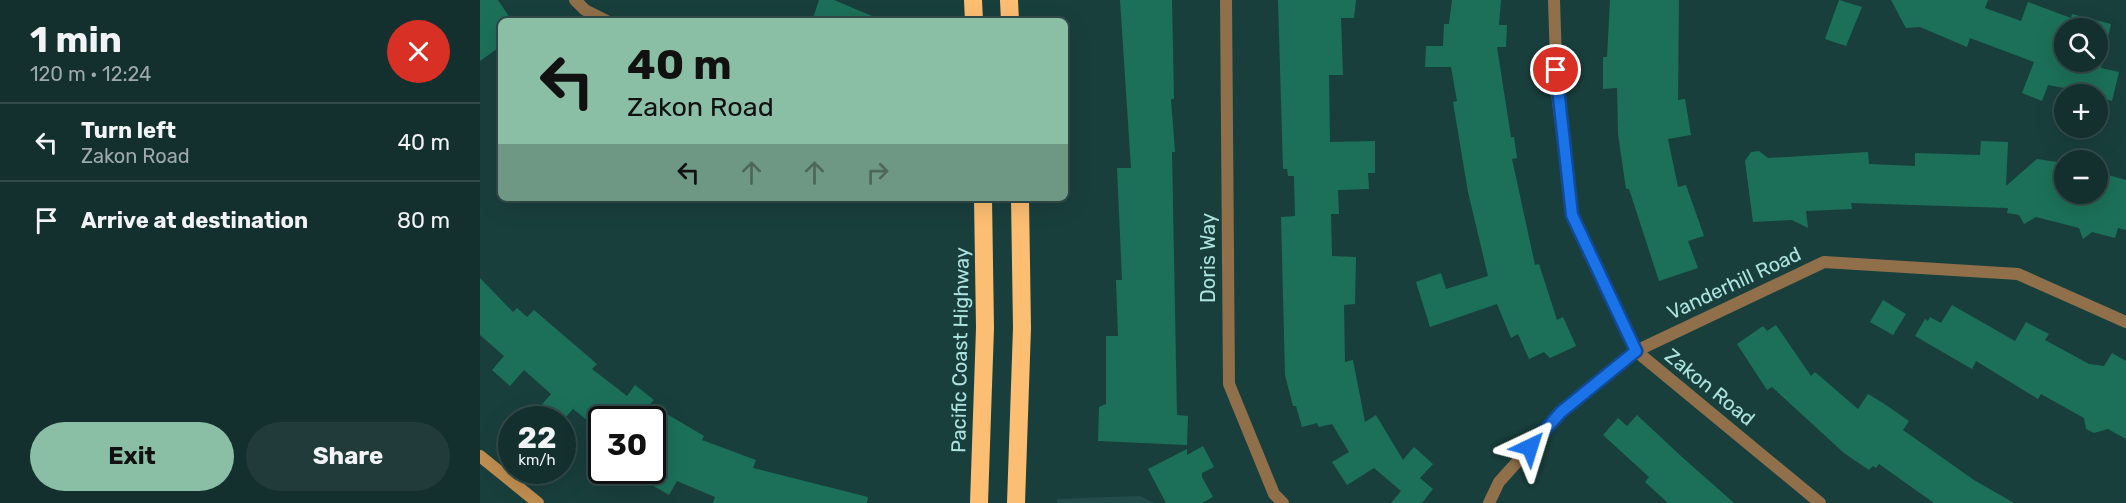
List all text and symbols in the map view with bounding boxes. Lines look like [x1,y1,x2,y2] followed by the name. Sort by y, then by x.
[30,18,122,61] text: 1 min
[2054,18,2108,204] map controls
[2054,18,2108,72] button: search
[387,20,450,83] button: close
[627,40,732,90] text: 40 m
[528,42,606,120] icon: left
[1530,44,1581,95] pin
[1539,53,1572,86] icon: arrive
[30,62,151,86] text: 120 m · 12:24
[2054,84,2108,138] button: +
[627,91,774,123] text: Zakon Road
[81,117,176,144] text: Turn left
[30,126,63,159] icon: left
[397,129,450,156] text: 40 m
[81,144,190,168] text: Zakon Road
[2054,150,2108,204] button: −
[672,156,705,189] icon: left
[735,156,768,189] icon: ahead
[798,156,831,189] icon: ahead
[861,156,894,189] icon: right
[30,204,63,237] icon: arrive
[81,207,308,234] text: Arrive at destination
[397,207,450,234] text: 80 m
[1196,213,1220,303] street label: Doris Way
[1663,242,1805,324] street label: Vanderhill Road
[946,247,974,453] street label: Pacific Coast Highway
[1660,343,1760,431] street label: Zakon Road
[588,406,666,484] speed limit sign: 30
[1498,415,1562,479] position arrow
[518,420,557,456] text: 22
[30,422,234,491] button: Exit
[246,422,450,491] button: Share
[518,451,556,469] text: km/h

